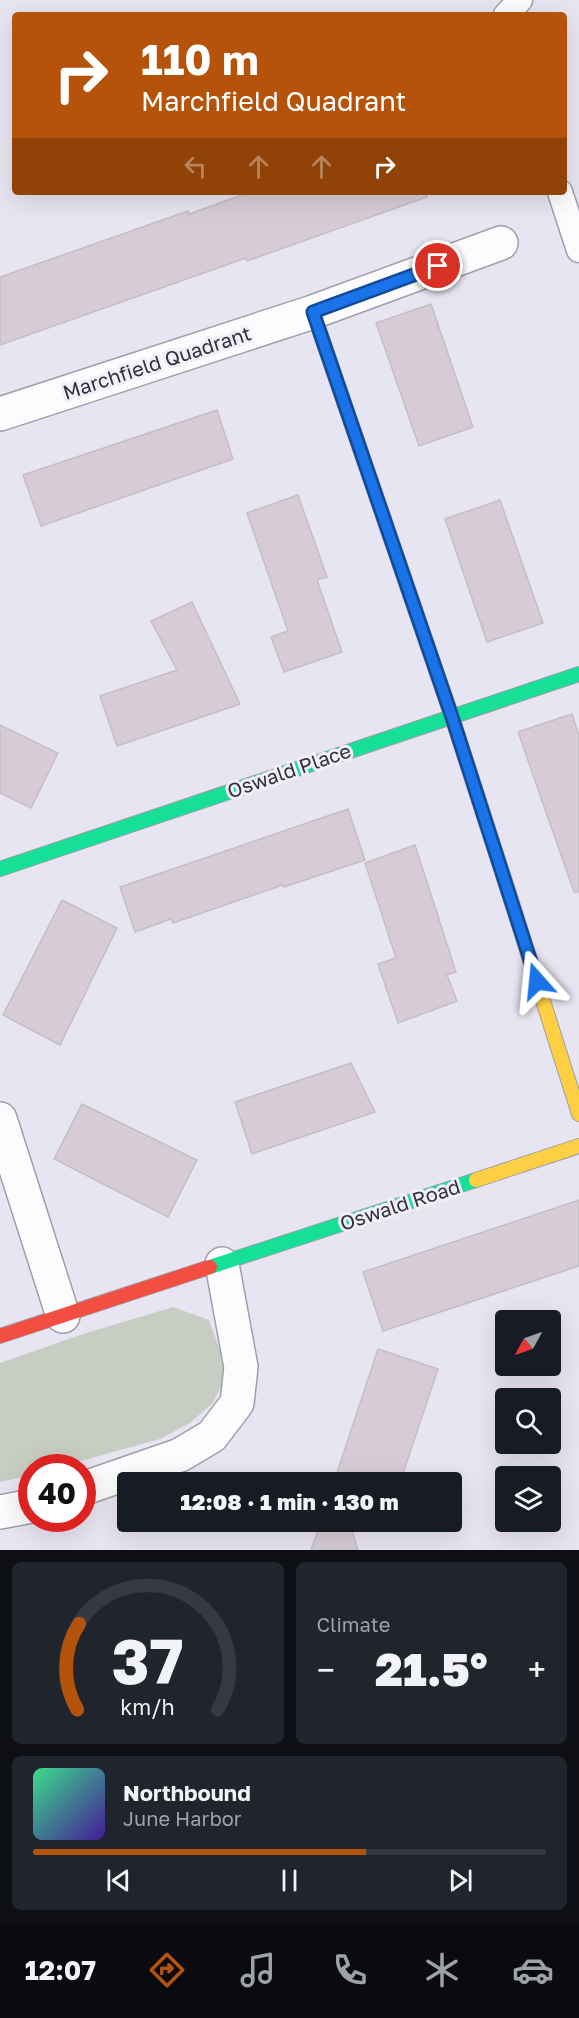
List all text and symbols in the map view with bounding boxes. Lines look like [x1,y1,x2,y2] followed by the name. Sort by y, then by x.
[141,34,259,84] text: 110 m
[42,36,120,114] icon: right
[141,85,406,117] text: Marchfield Quadrant
[179,150,212,183] icon: left
[242,150,275,183] icon: ahead
[305,150,338,183] icon: ahead
[368,150,401,183] icon: right
[412,240,463,291] pin
[421,249,454,282] icon: arrive
[60,320,254,404] street label: Marchfield Quadrant
[224,738,354,802] street label: Oswald Place
[505,949,569,1013] position arrow
[337,1173,463,1235] street label: Oswald Road
[495,1310,561,1376] north arrow
[495,1310,561,1532] map controls
[495,1388,561,1454] button: search
[18,1454,96,1532] speed limit sign: 40
[495,1466,561,1532] button: layers
[180,1488,399,1515] text: 12:08 · 1 min · 130 m
[317,1612,390,1636] text: Climate
[112,1623,184,1698] text: 37
[375,1642,487,1696] text: 21.5°
[317,1650,335,1689] text: −
[528,1650,546,1689] text: +
[120,1694,175,1720] text: km/h
[123,1779,251,1806] text: Northbound
[123,1806,242,1830] text: June Harbor
[102,1864,135,1897] icon: previous
[273,1864,306,1897] icon: pause
[444,1864,477,1897] icon: next
[146,1949,188,1991] icon: directions
[237,1949,279,1991] icon: music
[329,1949,371,1991] icon: phone
[421,1949,463,1991] icon: climate
[512,1949,554,1991] icon: car
[25,1954,96,1986] text: 12:07

